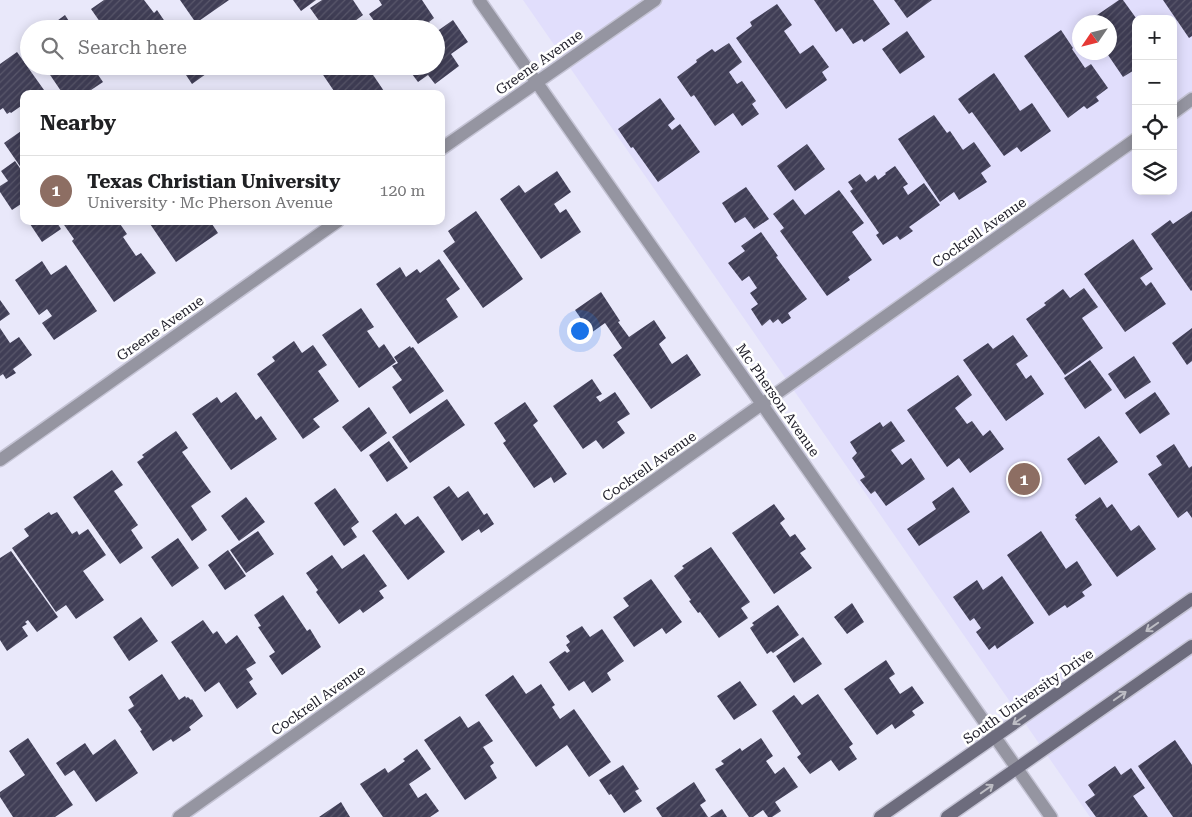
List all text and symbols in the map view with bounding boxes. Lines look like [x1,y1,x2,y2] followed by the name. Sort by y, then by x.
[1072,15,1117,60] north arrow
[1132,15,1177,195] map controls
[1132,15,1177,60] button: +
[20,20,445,75] search box
[492,26,586,98] street label: Greene Avenue
[38,34,66,62] icon: search
[78,36,187,59] text: Search here
[1132,60,1177,105] button: −
[1132,105,1177,150] button: locate
[40,111,116,135] text: Nearby
[1132,150,1177,195] button: layers
[87,170,341,193] text: Texas Christian University
[52,181,60,200] text: 1
[379,181,425,200] text: 120 m
[87,193,333,212] text: University · Mc Pherson Avenue
[929,193,1029,270] street label: Cockrell Avenue
[113,292,207,364] street label: Greene Avenue
[567,318,593,344] your location
[733,341,823,460] street label: Mc Pherson Avenue
[599,427,699,504] street label: Cockrell Avenue
[1008,460,1040,498] pin: 1
[1145,622,1159,632] one-way arrow
[960,645,1096,747] street label: South University Drive
[268,661,368,738] street label: Cockrell Avenue
[1113,691,1127,701] one-way arrow
[1012,715,1026,725] one-way arrow
[980,784,994,794] one-way arrow

